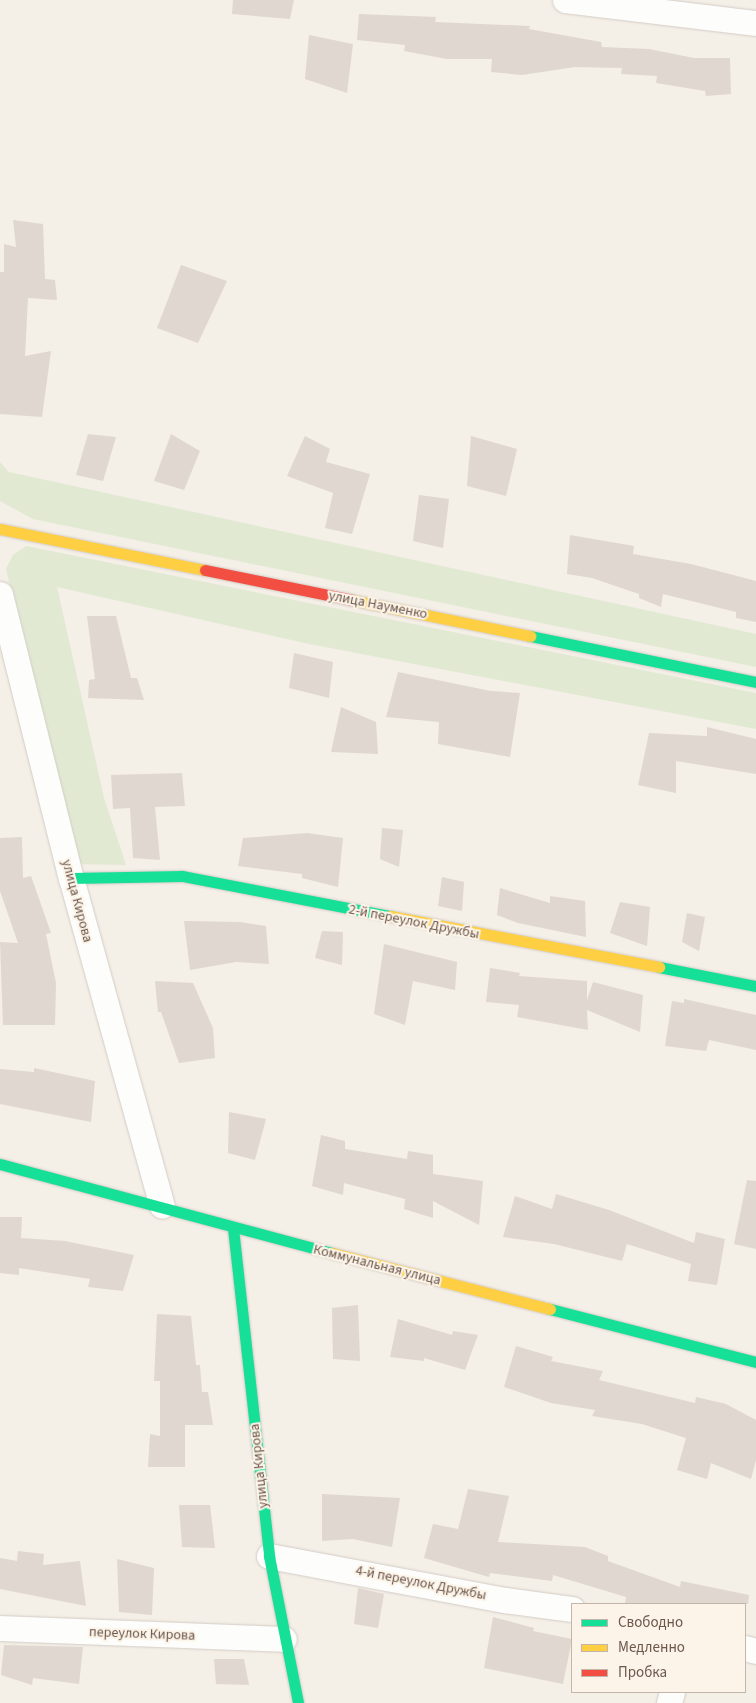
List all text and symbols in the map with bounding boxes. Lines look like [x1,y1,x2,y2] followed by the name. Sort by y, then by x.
[327,587,429,623] street label: улица Науменко
[58,858,96,944] street label: улица Кирова
[347,901,481,943] street label: 2-й переулок Дружбы
[312,1241,442,1289] street label: Коммунальная улица
[246,1423,272,1509] street label: улица Кирова
[354,1562,488,1604] street label: 4-й переулок Дружбы
[571,1603,746,1693] legend
[618,1612,683,1633] text: Свободно
[89,1624,195,1644] street label: переулок Кирова
[618,1637,685,1658] text: Медленно
[618,1662,667,1683] text: Пробка

